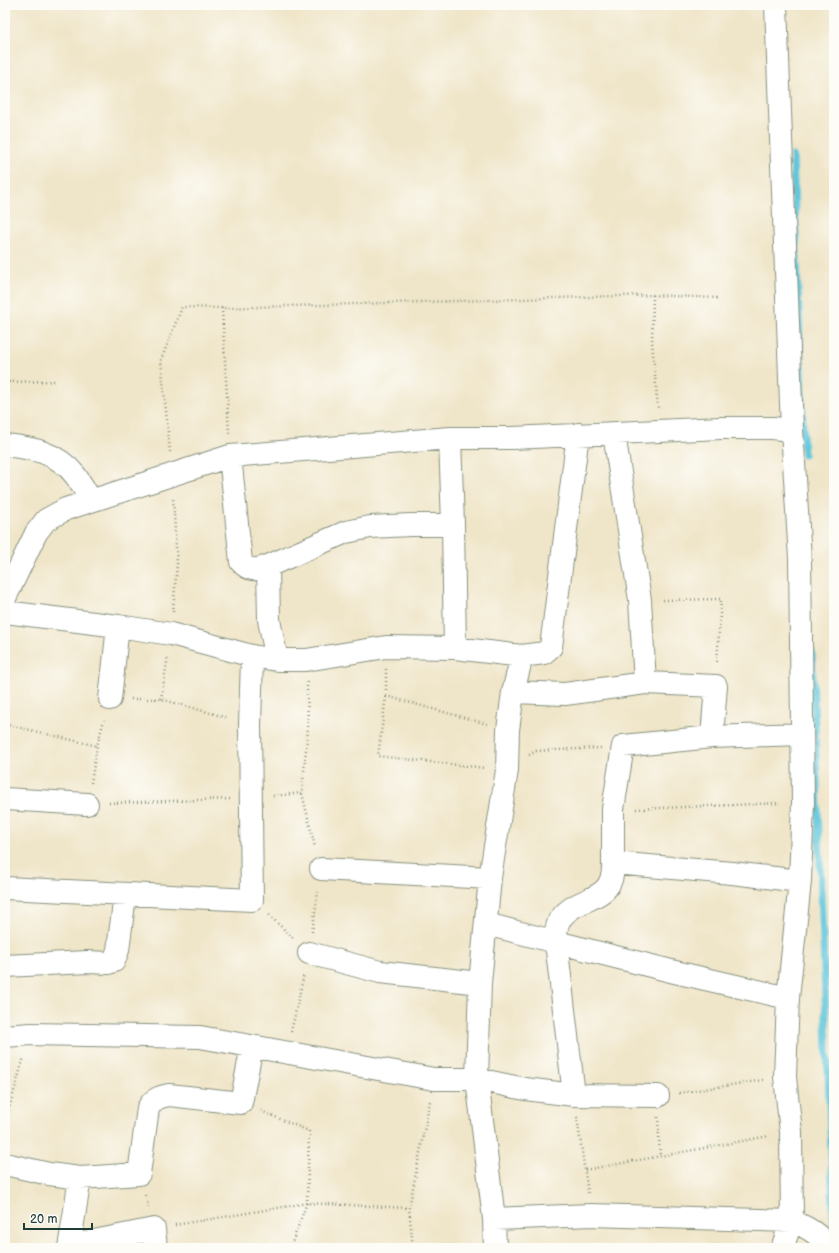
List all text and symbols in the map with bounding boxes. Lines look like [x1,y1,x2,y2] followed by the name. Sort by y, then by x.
[24,1205,92,1231] scale bar
[30,1212,57,1227] text: 20 m

